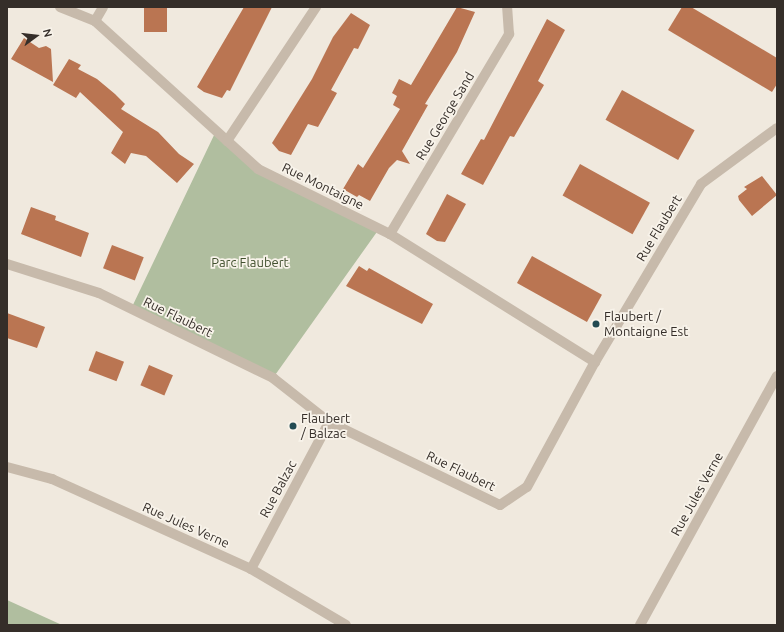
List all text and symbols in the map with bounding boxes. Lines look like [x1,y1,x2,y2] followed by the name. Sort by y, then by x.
[16,16,56,56] north arrow
[41,27,54,38] text: N
[413,69,477,163] street label: Rue George Sand
[280,159,366,213] street label: Rue Montaigne
[633,192,685,264] street label: Rue Flaubert
[211,254,289,270] park label: Parc Flaubert
[141,294,215,340] street label: Rue Flaubert
[604,309,688,340] place label: Flaubert / Montaigne Est
[591,319,601,329] marker: Flaubert / Montaigne Est
[301,411,350,442] place label: Flaubert / Balzac
[288,421,298,431] marker: Flaubert / Balzac
[424,448,498,494] street label: Rue Flaubert
[668,449,726,539] street label: Rue Jules Verne
[256,458,300,520] street label: Rue Balzac
[140,499,232,551] street label: Rue Jules Verne

